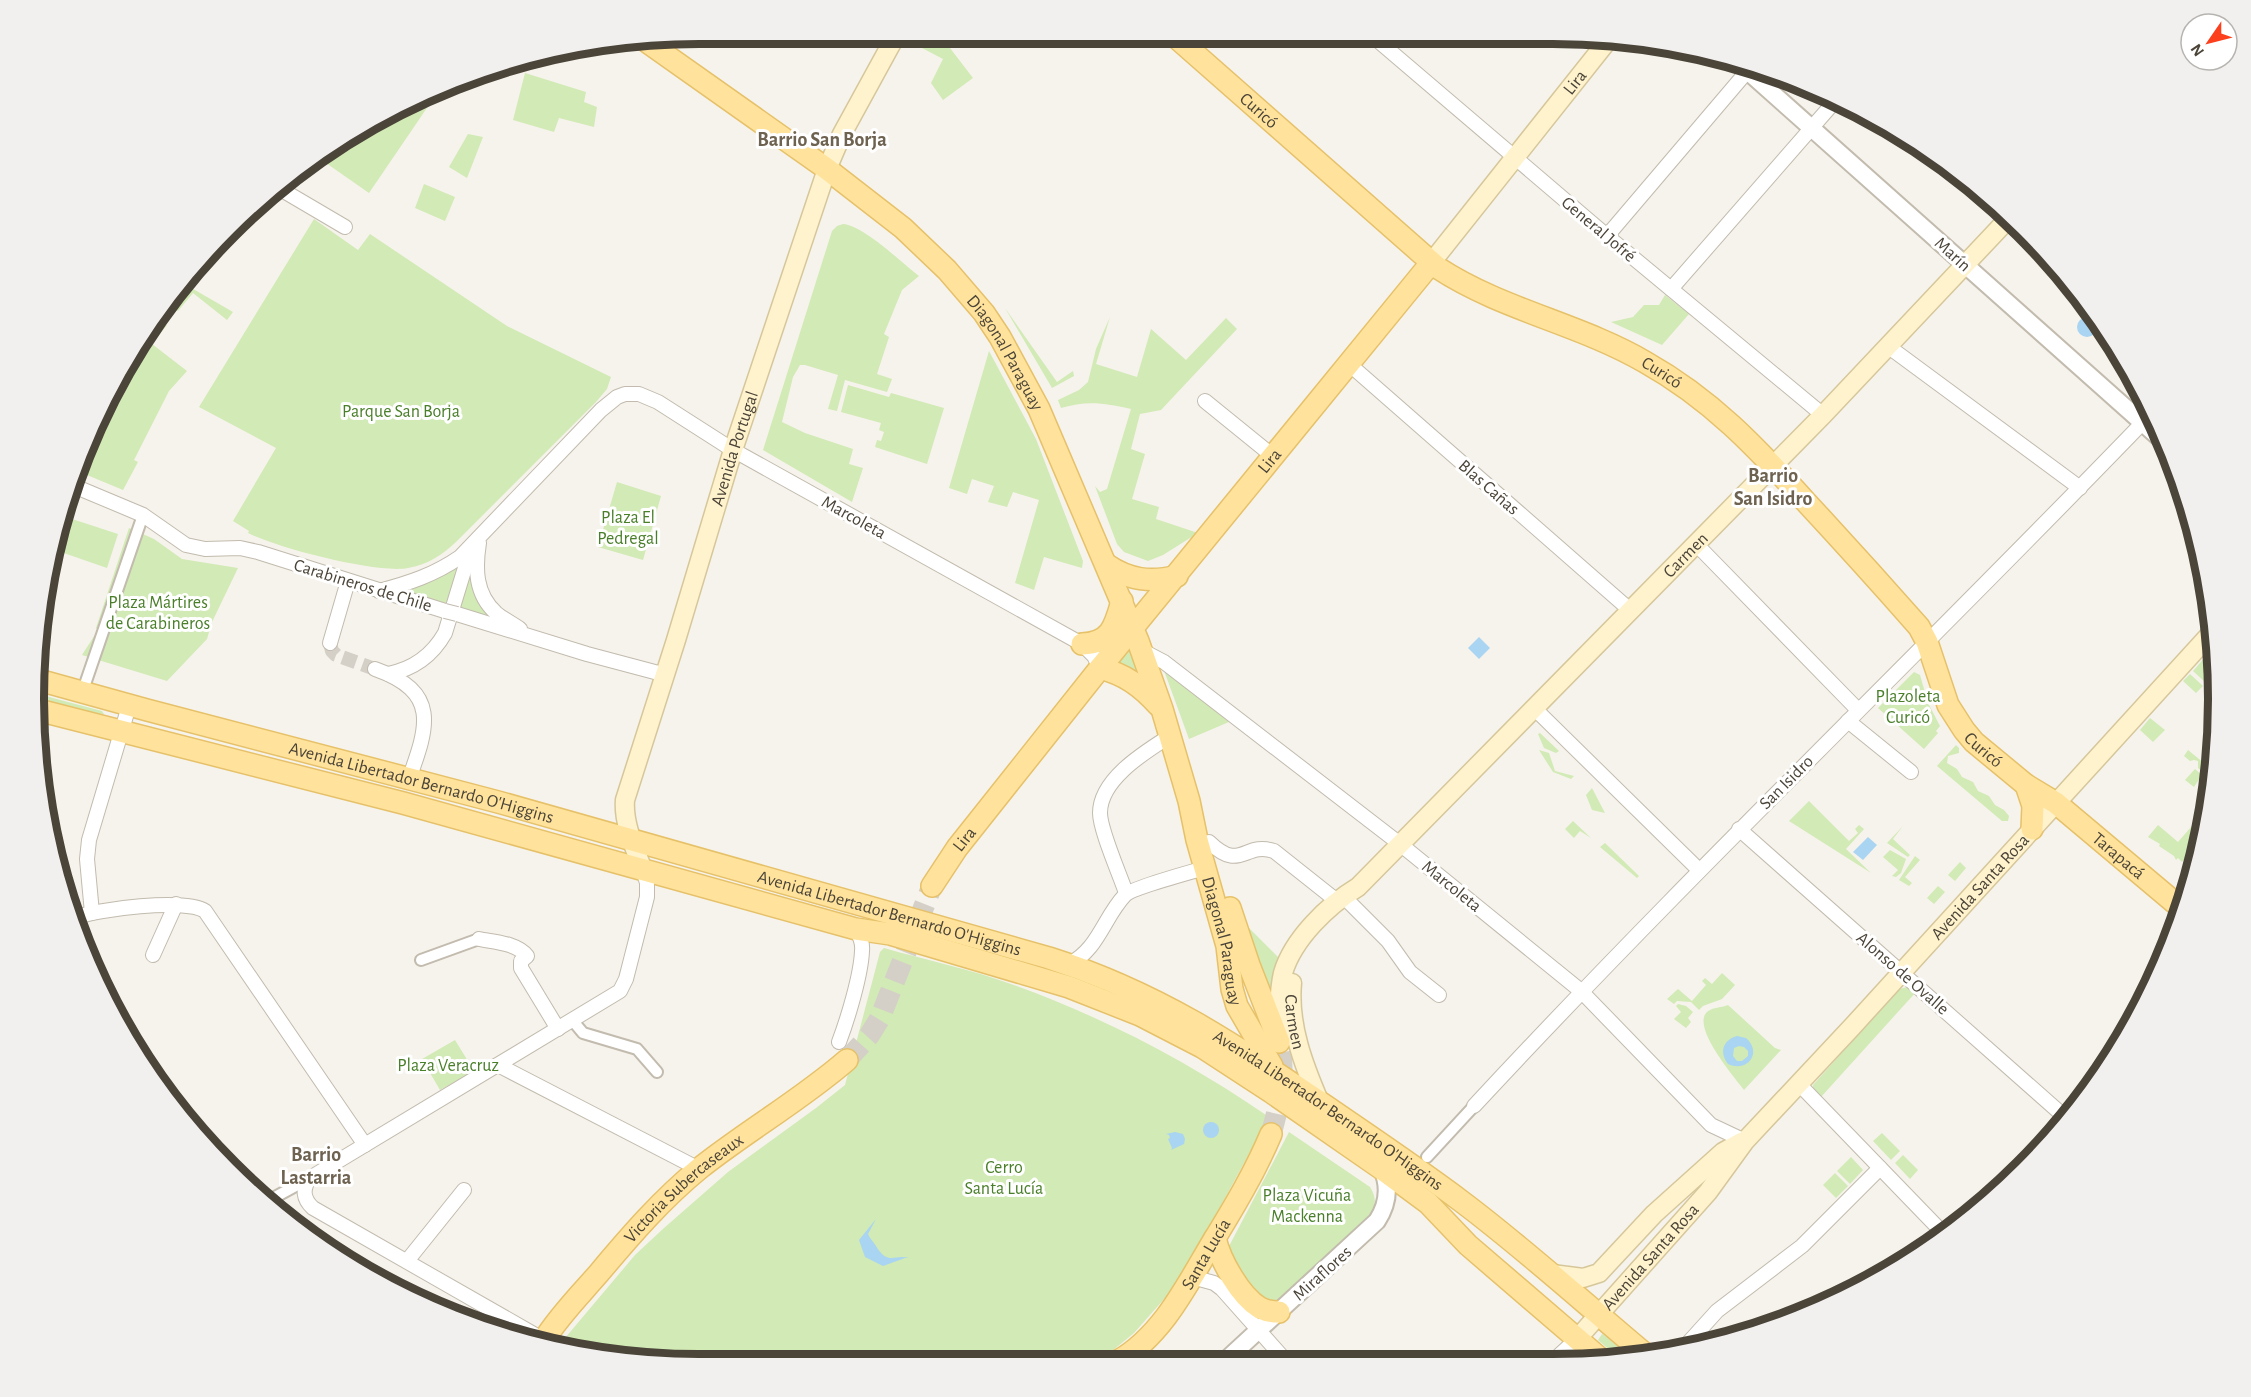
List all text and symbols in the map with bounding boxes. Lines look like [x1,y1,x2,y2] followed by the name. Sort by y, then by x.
[2179,12,2239,72] north arrow
[2188,41,2207,59] text: N
[1560,67,1591,98] street label: Lira
[1236,90,1281,133] street label: Curicó
[757,130,887,150] district label: Barrio San Borja
[1558,194,1639,266] street label: General Jofré
[1931,234,1974,275] street label: Marín
[963,292,1046,414] street label: Diagonal Paraguay
[1638,354,1685,393] street label: Curicó
[709,389,762,508] street label: Avenida Portugal
[342,403,460,421] park label: Parque San Borja
[1255,446,1285,477] street label: Lira
[1455,457,1522,519] street label: Blas Cañas
[1734,466,1812,509] district label: Barrio San Isidro
[818,493,889,543] street label: Marcoleta
[597,509,659,548] park label: Plaza El Pedregal
[1660,529,1712,582] street label: Carmen
[292,556,434,616] street label: Carabineros de Chile
[106,594,210,633] park label: Plaza Mártires de Carabineros
[1876,688,1940,727] park label: Plazoleta Curicó
[1960,729,2006,772] street label: Curicó
[287,740,555,827] street label: Avenida Libertador Bernardo O'Higgins
[1756,752,1817,813] street label: San Isidro
[950,824,980,855] street label: Lira
[2088,829,2148,883] street label: Tarapacá
[1928,831,2033,944] street label: Avenida Santa Rosa
[1418,858,1484,916] street label: Marcoleta
[755,868,1023,960] street label: Avenida Libertador Bernardo O'Higgins
[1198,875,1244,1008] street label: Diagonal Paraguay
[1853,929,1952,1019] street label: Alonso de Ovalle
[1281,994,1307,1051] street label: Carmen
[1210,1027,1446,1194] street label: Avenida Libertador Bernardo O'Higgins
[397,1057,499,1075] park label: Plaza Veracruz
[621,1131,747,1247] street label: Victoria Subercaseaux
[281,1145,352,1188] district label: Barrio Lastarria
[965,1159,1043,1198] park label: Cerro Santa Lucía
[1263,1187,1351,1226] park label: Plaza Vicuña Mackenna
[1599,1201,1703,1314] street label: Avenida Santa Rosa
[1179,1216,1234,1293] street label: Santa Lucía
[1290,1243,1355,1305] street label: Miraflores

